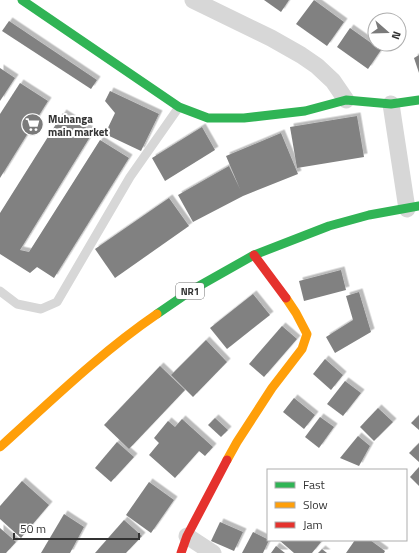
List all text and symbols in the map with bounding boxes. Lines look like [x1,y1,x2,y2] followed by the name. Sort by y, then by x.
[367,12,407,52] north arrow
[388,29,405,42] text: N
[48,111,108,140] place label: Muhanga main market
[19,112,45,138] supermarket icon: Muhanga main market
[176,283,204,299] road number: NR1
[267,469,407,541] legend
[303,475,326,494] text: Fast
[303,495,328,514] text: Slow
[14,515,139,541] scale bar
[303,515,323,534] text: Jam
[20,519,46,538] text: 50 m

